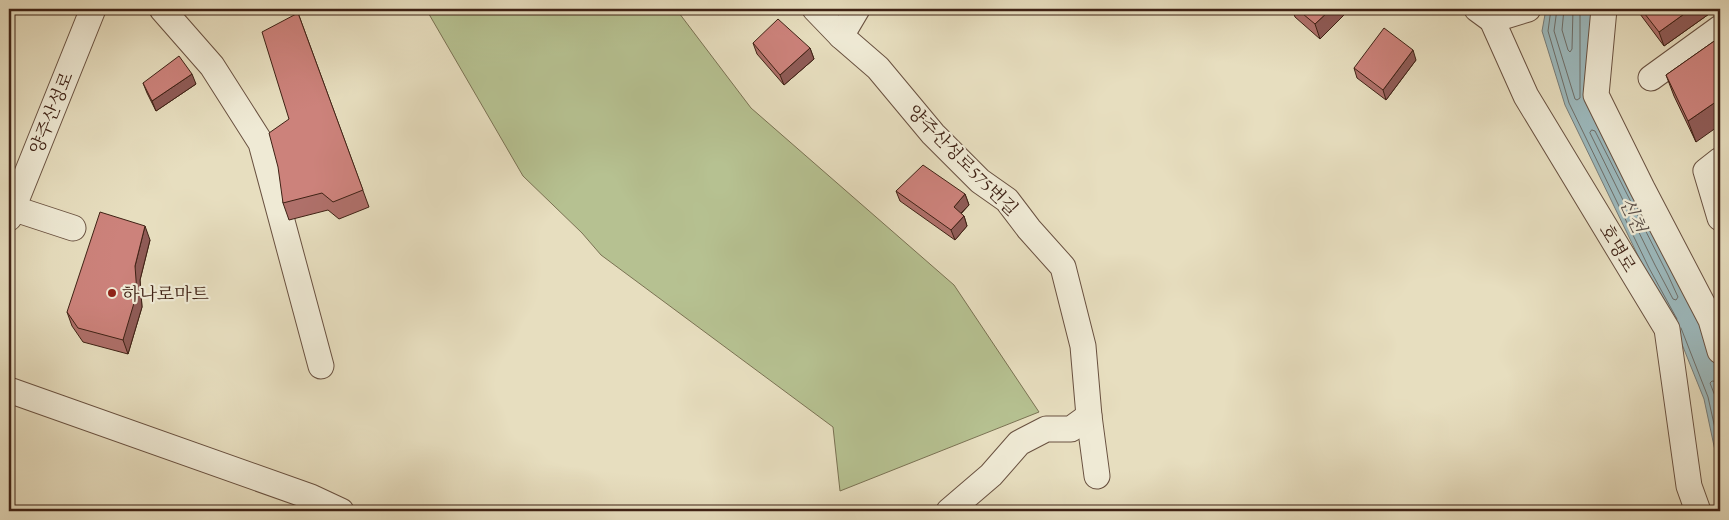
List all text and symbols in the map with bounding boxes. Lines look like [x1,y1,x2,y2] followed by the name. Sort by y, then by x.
[24,68,78,158] street label: 양주산성로
[903,100,1023,220] street label: 양주산성로575번길
[1614,193,1653,238] water label: 신천
[1595,220,1641,276] street label: 호명로
[122,282,210,305] place label: 하나로마트
[106,287,118,299] marker: 하나로마트

